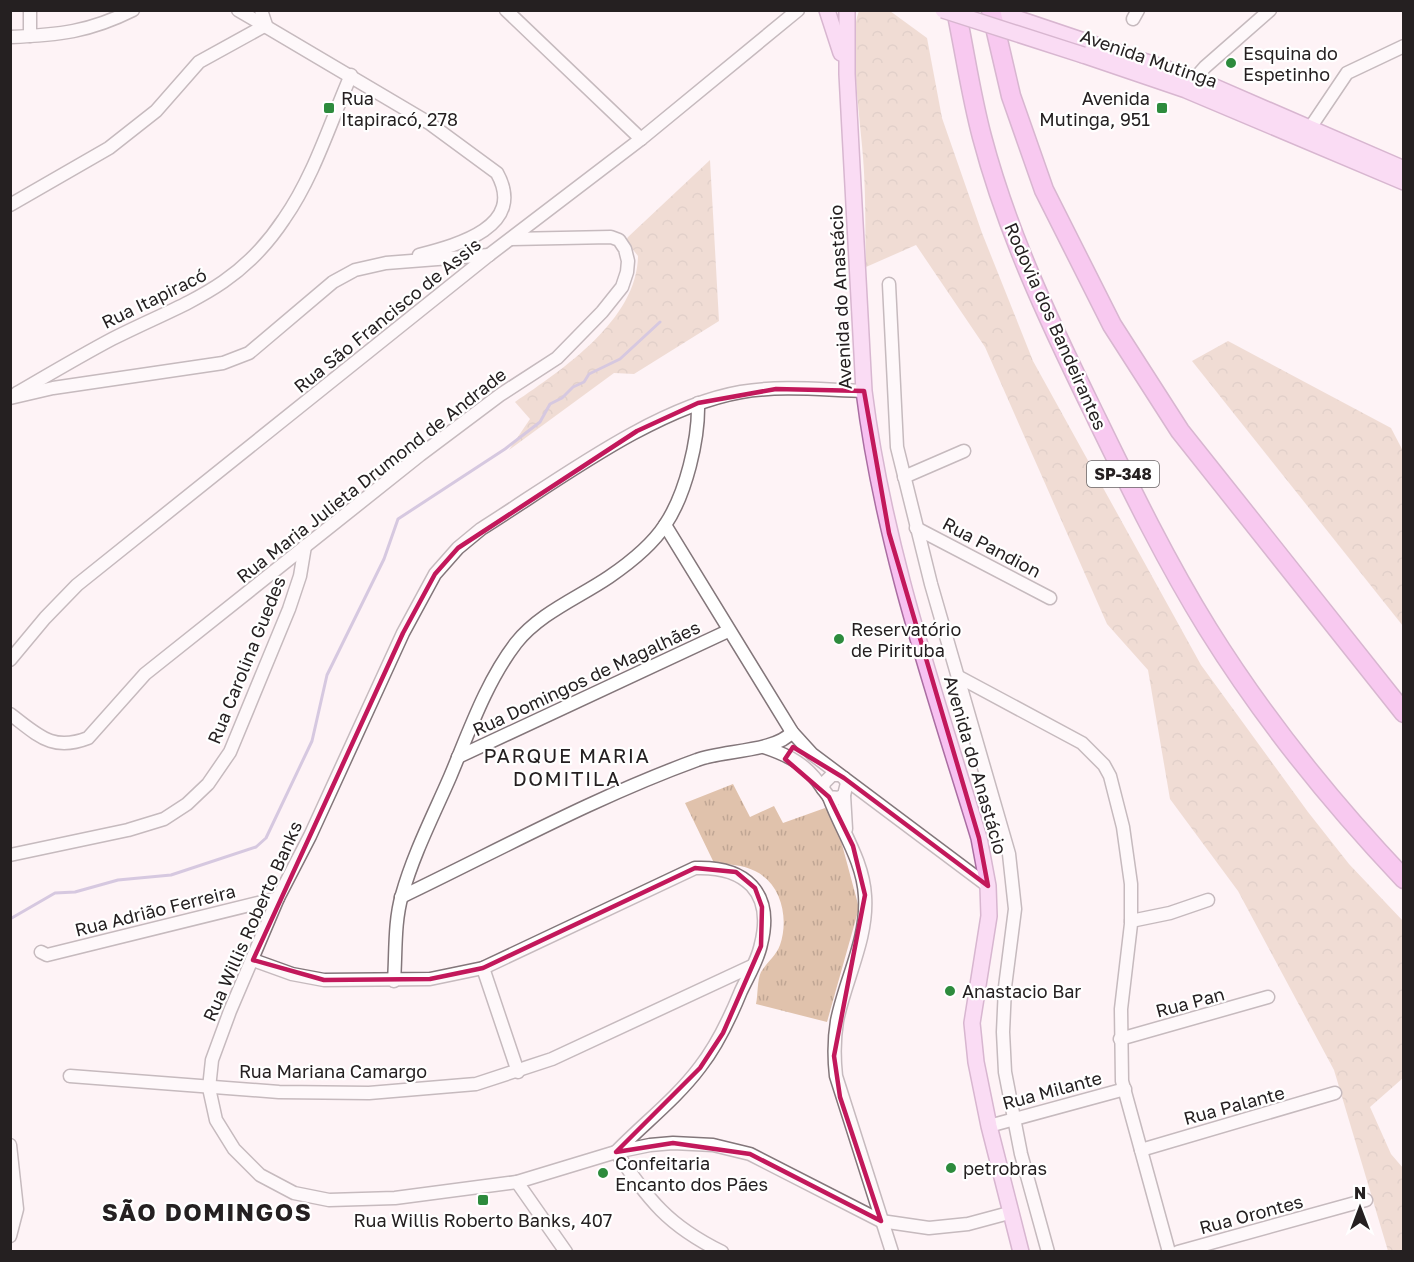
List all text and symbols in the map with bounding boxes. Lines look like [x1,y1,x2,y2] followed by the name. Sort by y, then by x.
[1078,24,1220,92] street label: Avenida Mutinga
[1243,42,1338,85] place label: Esquina do Espetinho
[1224,56,1238,70] marker: Esquina do Espetinho
[341,87,458,130] place label: Rua Itapiracó, 278
[1039,87,1150,130] place label: Avenida Mutinga, 951
[322,101,336,115] marker: Rua Itapiracó, 278
[1155,101,1169,115] marker: Avenida Mutinga, 951
[824,204,856,390] street label: Avenida do Anastácio
[1000,219,1112,433] street label: Rodovia dos Bandeirantes
[289,233,485,397] street label: Rua São Francisco de Assis
[98,263,210,333] street label: Rua Itapiracó
[232,363,510,587] street label: Rua Maria Julieta Drumond de Andrade
[1087,461,1159,487] road number: SP-348
[939,512,1045,582] street label: Rua Pandion
[202,573,290,747] street label: Rua Carolina Guedes
[469,616,703,740] street label: Rua Domingos de Magalhães
[851,618,961,661] place label: Reservatório de Pirituba
[832,632,846,646] marker: Reservatório de Pirituba
[940,673,1012,857] street label: Avenida do Anastácio
[484,743,650,790] district label: PARQUE MARIA DOMITILA
[198,817,306,1025] street label: Rua Willis Roberto Banks
[72,879,238,941] street label: Rua Adrião Ferreira
[962,980,1081,1002] place label: Anastacio Bar
[1153,982,1227,1022] street label: Rua Pan
[943,984,957,998] marker: Anastacio Bar
[239,1060,427,1082] street label: Rua Mariana Camargo
[1000,1066,1104,1114] street label: Rua Milante
[1181,1081,1287,1129] street label: Rua Palante
[615,1152,768,1195] place label: Confeitaria Encanto dos Pães
[963,1157,1047,1179] place label: petrobras
[944,1161,958,1175] marker: petrobras
[596,1166,610,1180] marker: Confeitaria Encanto dos Pães
[1330,1178,1390,1238] north arrow
[1354,1183,1366,1203] text: N
[1197,1190,1305,1238] street label: Rua Orontes
[476,1193,490,1207] marker: Rua Willis Roberto Banks, 407
[102,1197,312,1226] district label: SÃO DOMINGOS
[354,1209,612,1231] place label: Rua Willis Roberto Banks, 407

